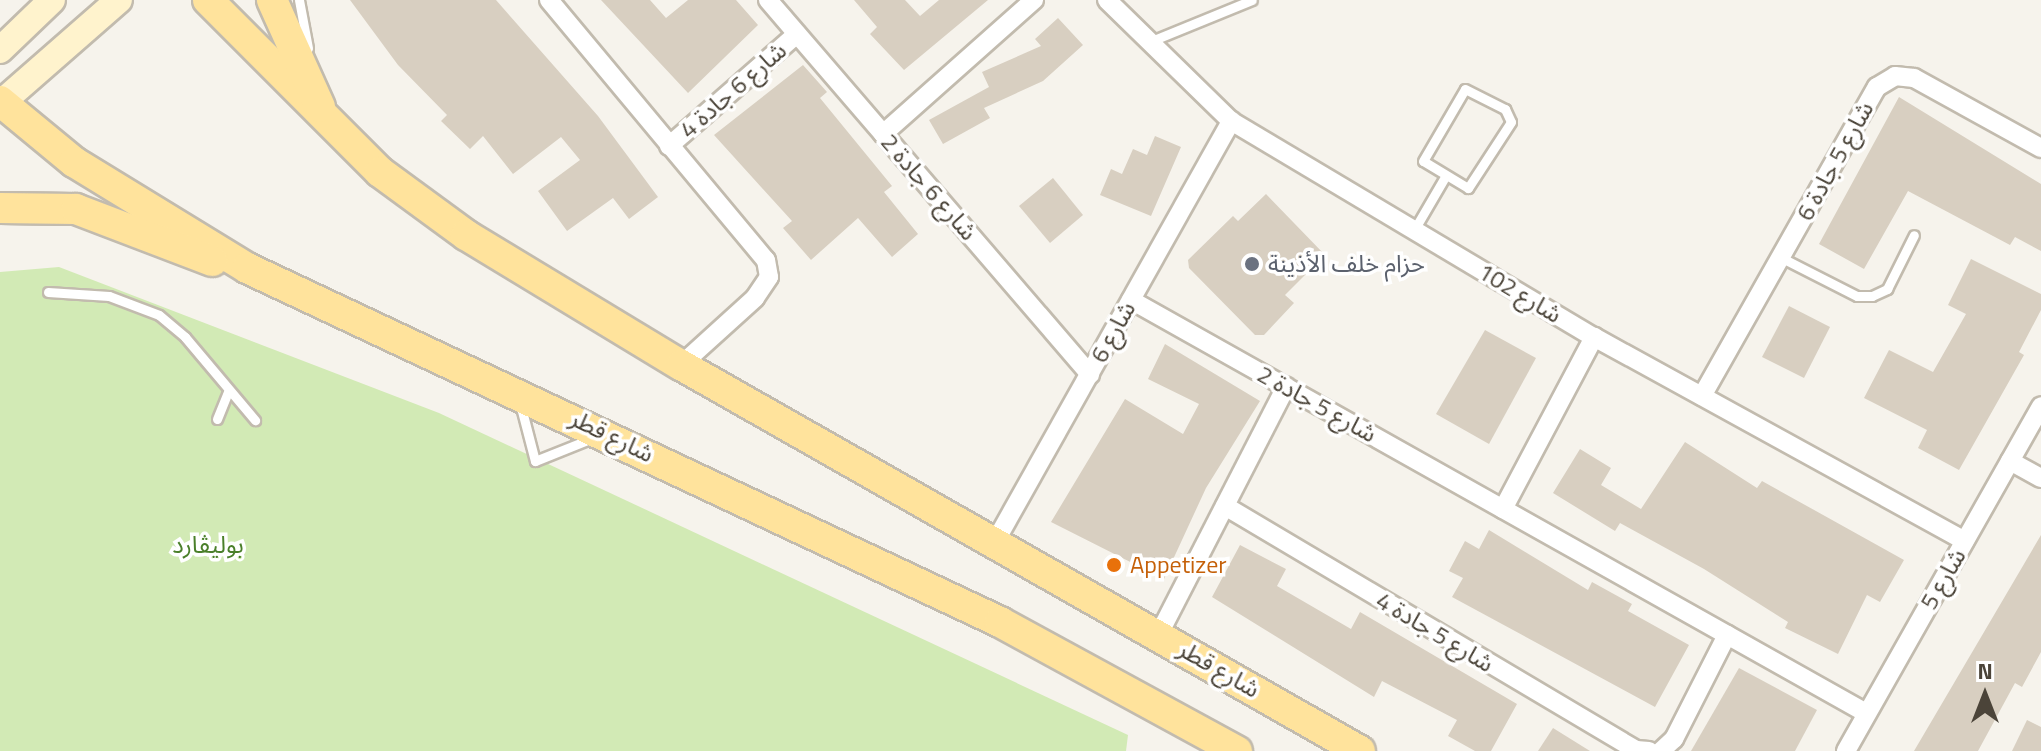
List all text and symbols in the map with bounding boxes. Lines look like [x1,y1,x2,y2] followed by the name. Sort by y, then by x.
[674,36,792,144] street label: شارع 6 جادة 4
[1790,96,1880,226] street label: شارع 5 جادة 6
[875,128,983,246] street label: شارع 6 جادة 2
[1268,250,1425,278] place label: حزام خلف الأذينة
[1243,255,1261,273] marker: حزام خلف الأذينة
[1473,257,1567,329] street label: شارع 102
[1085,296,1141,368] street label: شارع 6
[1252,359,1382,449] street label: شارع 5 جادة 2
[566,403,658,469] street label: شارع قطر
[172,531,244,559] park label: بوليڤارد
[1914,543,1972,615] street label: شارع 5
[1130,551,1227,579] place label: Appetizer
[1105,556,1123,574] marker: Appetizer
[1371,586,1499,678] street label: شارع 5 جادة 4
[1173,634,1265,704] street label: شارع قطر
[1977,654,1993,688] text: N
[1945,655,2025,735] north arrow

